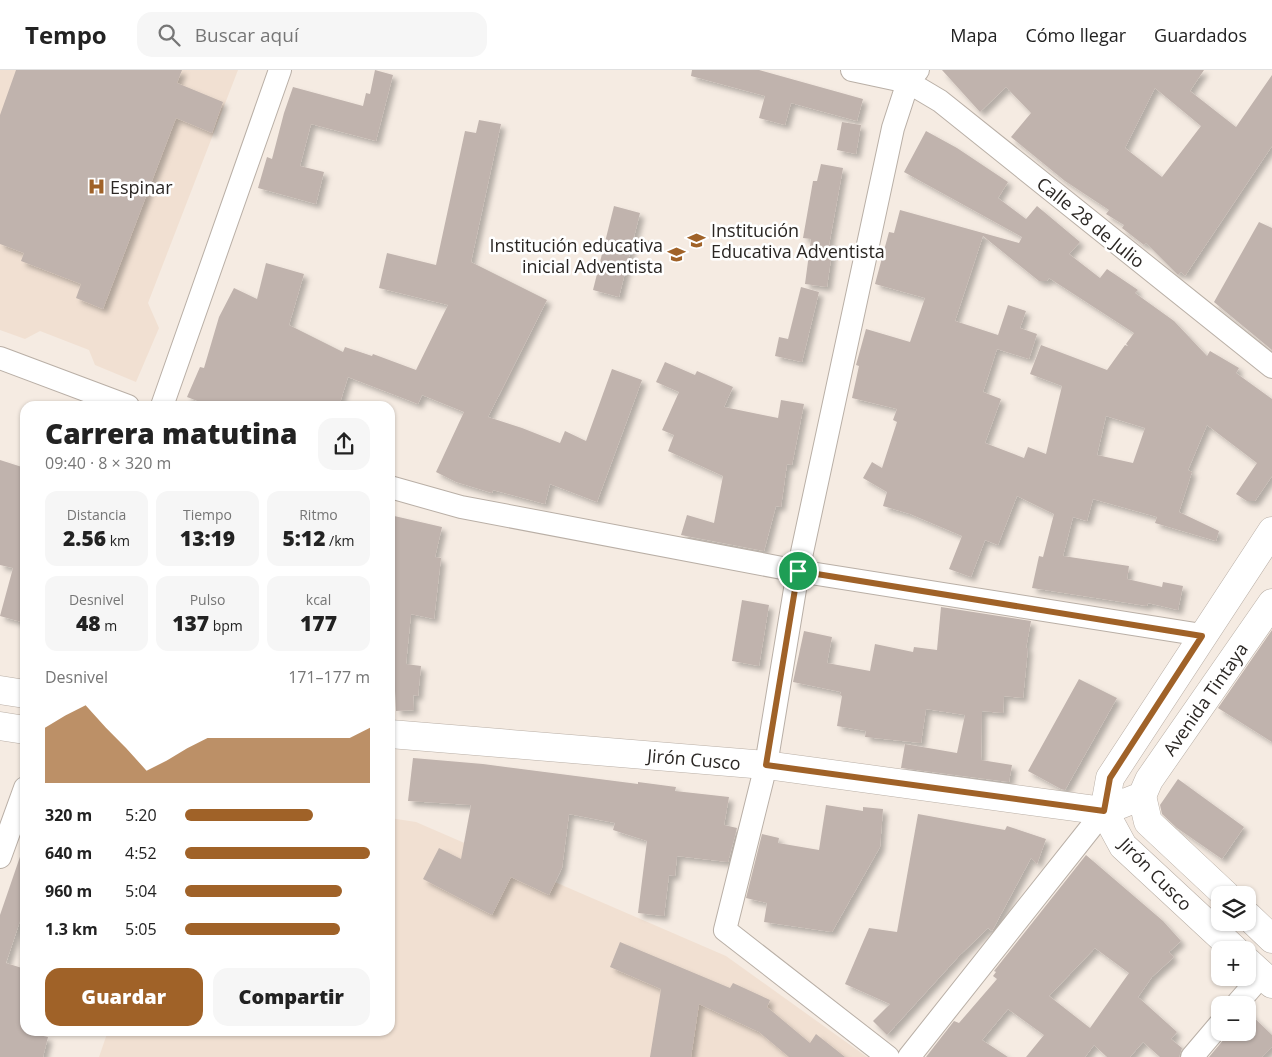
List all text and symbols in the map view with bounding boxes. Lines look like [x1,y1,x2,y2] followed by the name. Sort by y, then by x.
[137,12,487,57] search box
[25,18,107,51] text: Tempo
[155,21,183,49] icon: search
[195,22,299,48] text: Buscar aquí
[950,23,997,47] text: Mapa
[1025,23,1126,47] text: Cómo llegar
[1154,23,1247,47] text: Guardados
[1032,171,1150,273] street label: Calle 28 de Julio
[110,175,173,199] place label: Espinar
[86,177,106,197] hospital icon: Espinar
[711,218,885,263] place label: Institución Educativa Adventista
[687,230,707,250] school or university icon: Institución Educativa Adventista
[489,233,663,278] place label: Institución educativa inicial Adventista
[667,245,687,265] school or university icon: Institución educativa inicial Adventista
[45,414,297,452] text: Carrera matutina
[318,418,370,470] button: share
[45,452,171,474] text: 09:40 · 8 × 320 m
[67,505,126,524] text: Distancia
[183,505,232,524] text: Tiempo
[299,505,338,524] text: Ritmo
[63,524,106,552] text: 2.56
[180,524,235,552] text: 13:19
[282,524,325,552] text: 5:12
[106,531,130,550] text: km
[325,531,355,550] text: /km
[777,550,819,592] pin
[784,557,812,585] icon: arrive
[69,590,124,609] text: Desnivel
[190,590,225,609] text: Pulso
[306,590,331,609] text: kcal
[76,609,101,637] text: 48
[172,609,209,637] text: 137
[300,609,337,637] text: 177
[101,616,117,635] text: m
[209,616,243,635] text: bpm
[1157,638,1253,760] street label: Avenida Tintaya
[45,666,108,688] text: Desnivel
[288,666,370,688] text: 171–177 m
[644,743,742,775] street label: Jirón Cusco
[45,804,92,826] text: 320 m
[125,804,157,826] text: 5:20
[1113,831,1198,916] street label: Jirón Cusco
[45,842,92,864] text: 640 m
[125,842,157,864] text: 4:52
[45,880,92,902] text: 960 m
[125,880,157,902] text: 5:04
[1211,886,1256,1041] map controls
[1211,886,1256,931] button: layers
[45,918,98,940] text: 1.3 km
[125,918,157,940] text: 5:05
[1211,941,1256,986] button: +
[45,968,203,1026] button: Guardar
[213,968,370,1026] button: Compartir
[1211,996,1256,1041] button: −

